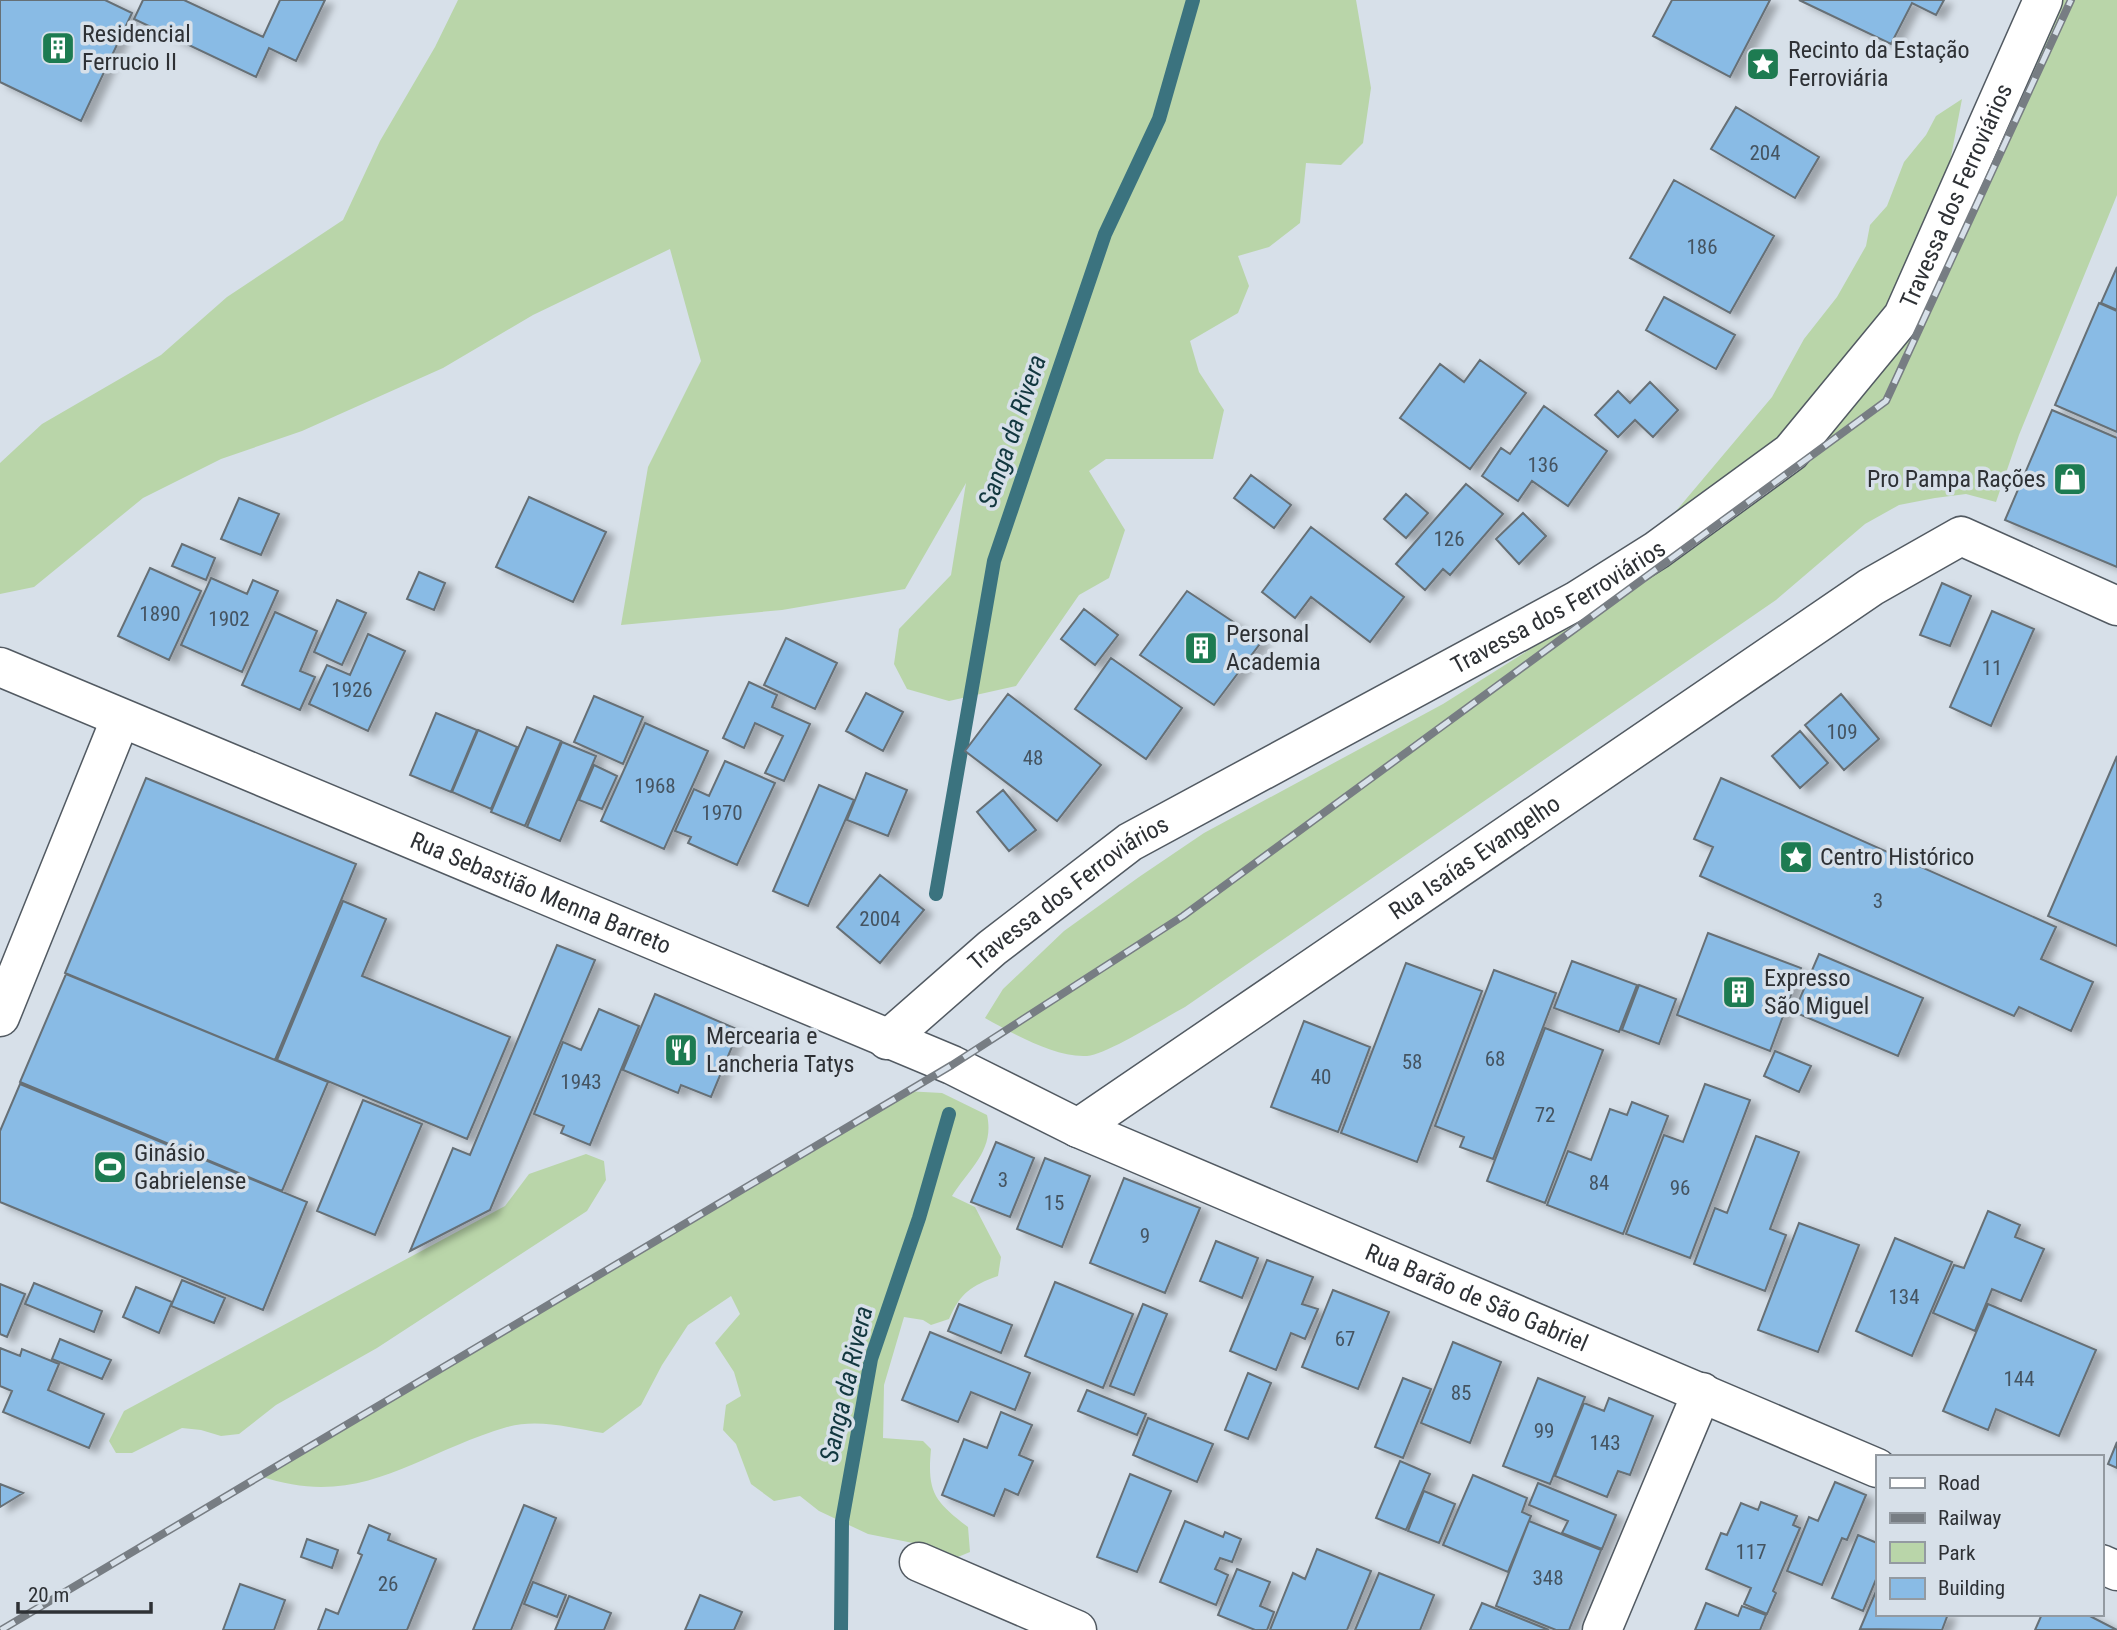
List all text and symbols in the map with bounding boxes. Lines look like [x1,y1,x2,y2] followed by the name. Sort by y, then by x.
[82,20,191,76] place label: Residencial Ferrucio II
[39,29,77,67] building icon: Residencial Ferrucio II
[1788,36,1970,92] place label: Recinto da Estação Ferroviária
[1744,45,1782,83] place icon: Recinto da Estação Ferroviária
[1894,79,2018,312] street label: Travessa dos Ferroviários
[1749,141,1781,165] house number: 204
[1686,235,1718,259] house number: 186
[972,351,1052,511] water label: Sanga da Rivera
[1527,453,1559,477] house number: 136
[2051,460,2089,498] shop icon: Pro Pampa Rações
[1867,465,2046,493] place label: Pro Pampa Rações
[1433,527,1465,551] house number: 126
[1446,535,1671,680] street label: Travessa dos Ferroviários
[139,602,181,626] house number: 1890
[208,607,250,631] house number: 1902
[1226,620,1321,676] place label: Personal Academia
[1182,629,1220,667] building icon: Personal Academia
[1982,656,2002,680] house number: 11
[331,678,373,702] house number: 1926
[1826,720,1858,744] house number: 109
[1023,746,1043,770] house number: 48
[634,774,676,798] house number: 1968
[1384,789,1565,926] street label: Rua Isaías Evangelho
[701,801,743,825] house number: 1970
[963,810,1173,976] street label: Travessa dos Ferroviários
[406,826,675,960] street label: Rua Sebastião Menna Barreto
[1777,838,1815,876] place icon: Centro Histórico
[1820,843,1974,871] place label: Centro Histórico
[1873,889,1883,913] house number: 3
[859,907,901,931] house number: 2004
[1764,964,1869,1020] place label: Expresso São Miguel
[1720,973,1758,1011] building icon: Expresso São Miguel
[706,1022,855,1078] place label: Mercearia e Lancheria Tatys
[662,1031,700,1069] restaurant icon: Mercearia e Lancheria Tatys
[1485,1047,1505,1071] house number: 68
[1402,1050,1422,1074] house number: 58
[1311,1065,1331,1089] house number: 40
[560,1070,602,1094] house number: 1943
[1535,1103,1555,1127] house number: 72
[134,1139,246,1195] place label: Ginásio Gabrielense
[91,1148,129,1186] sports icon: Ginásio Gabrielense
[998,1168,1008,1192] house number: 3
[1589,1171,1609,1195] house number: 84
[1670,1176,1690,1200] house number: 96
[1044,1191,1064,1215] house number: 15
[1140,1224,1150,1248] house number: 9
[1361,1238,1592,1357] street label: Rua Barão de São Gabriel
[1888,1285,1920,1309] house number: 134
[813,1303,879,1465] water label: Sanga da Rivera
[1335,1327,1355,1351] house number: 67
[2003,1367,2035,1391] house number: 144
[1451,1381,1471,1405] house number: 85
[1534,1419,1554,1443] house number: 99
[1589,1431,1621,1455] house number: 143
[1876,1455,2103,1616] legend
[1938,1471,1980,1495] text: Road
[1938,1506,2001,1530] text: Railway
[1735,1540,1767,1564] house number: 117
[1938,1541,1976,1565] text: Park
[1532,1566,1564,1590] house number: 348
[18,1570,150,1614] scale bar
[378,1572,398,1596] house number: 26
[1938,1576,2005,1600] text: Building
[28,1583,69,1607] text: 20 m

